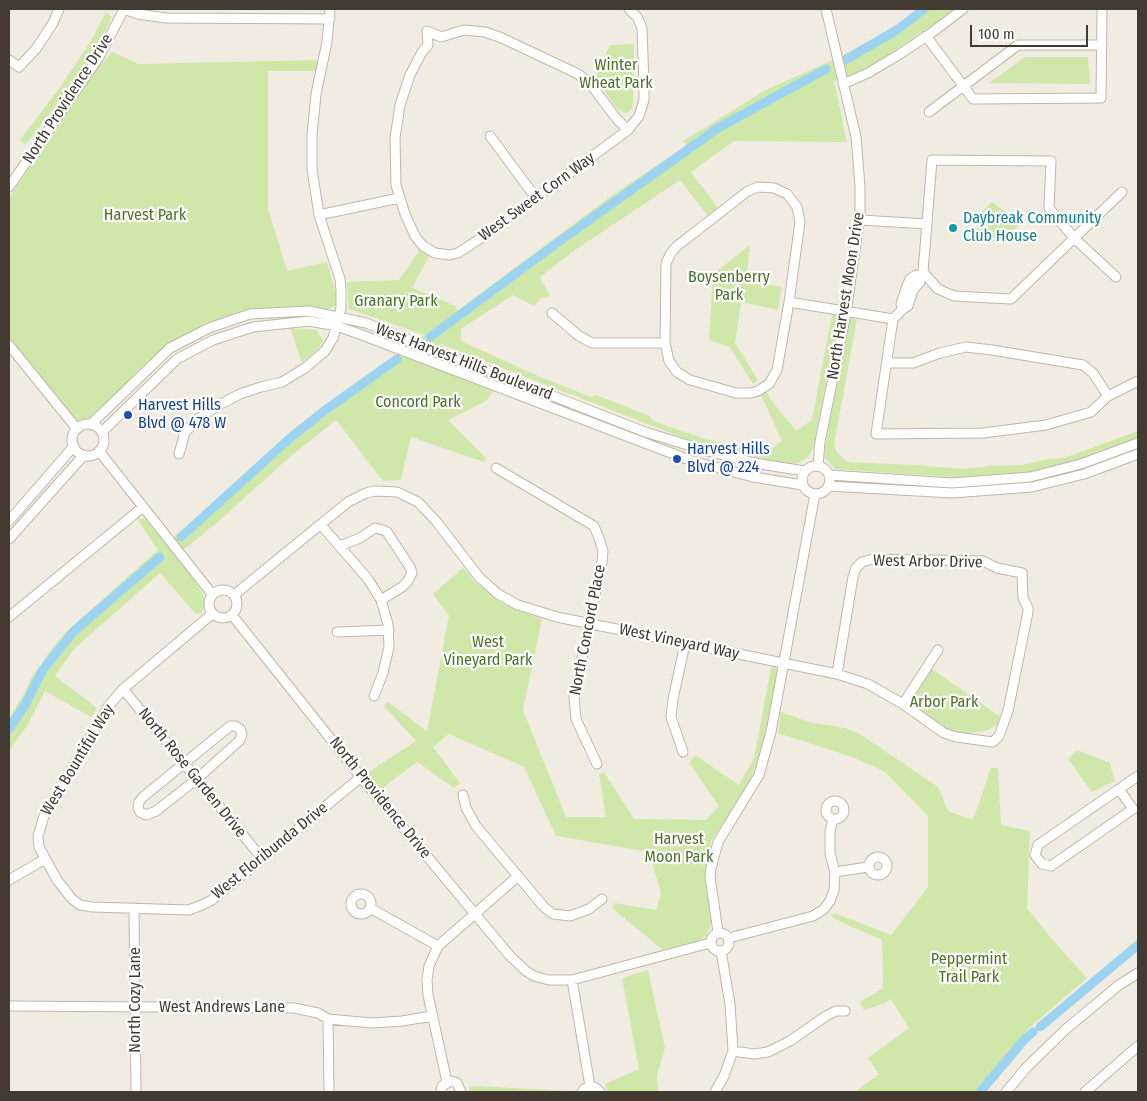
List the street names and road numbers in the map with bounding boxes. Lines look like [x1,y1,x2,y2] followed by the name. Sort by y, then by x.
[19,31,117,167] street label: North Providence Drive
[475,148,599,246] street label: West Sweet Corn Way
[823,211,869,381] street label: North Harvest Moon Drive
[373,319,555,405] street label: West Harvest Hills Boulevard
[873,551,983,573] street label: West Arbor Drive
[566,563,610,697] street label: North Concord Place
[617,620,741,664] street label: West Vineyard Way
[37,701,119,819] street label: West Bountiful Way
[134,704,250,842] street label: North Rose Garden Drive
[325,733,435,863] street label: North Providence Drive
[208,798,332,904] street label: West Floribunda Drive
[126,947,146,1053] street label: North Cozy Lane
[159,998,285,1018] street label: West Andrews Lane

